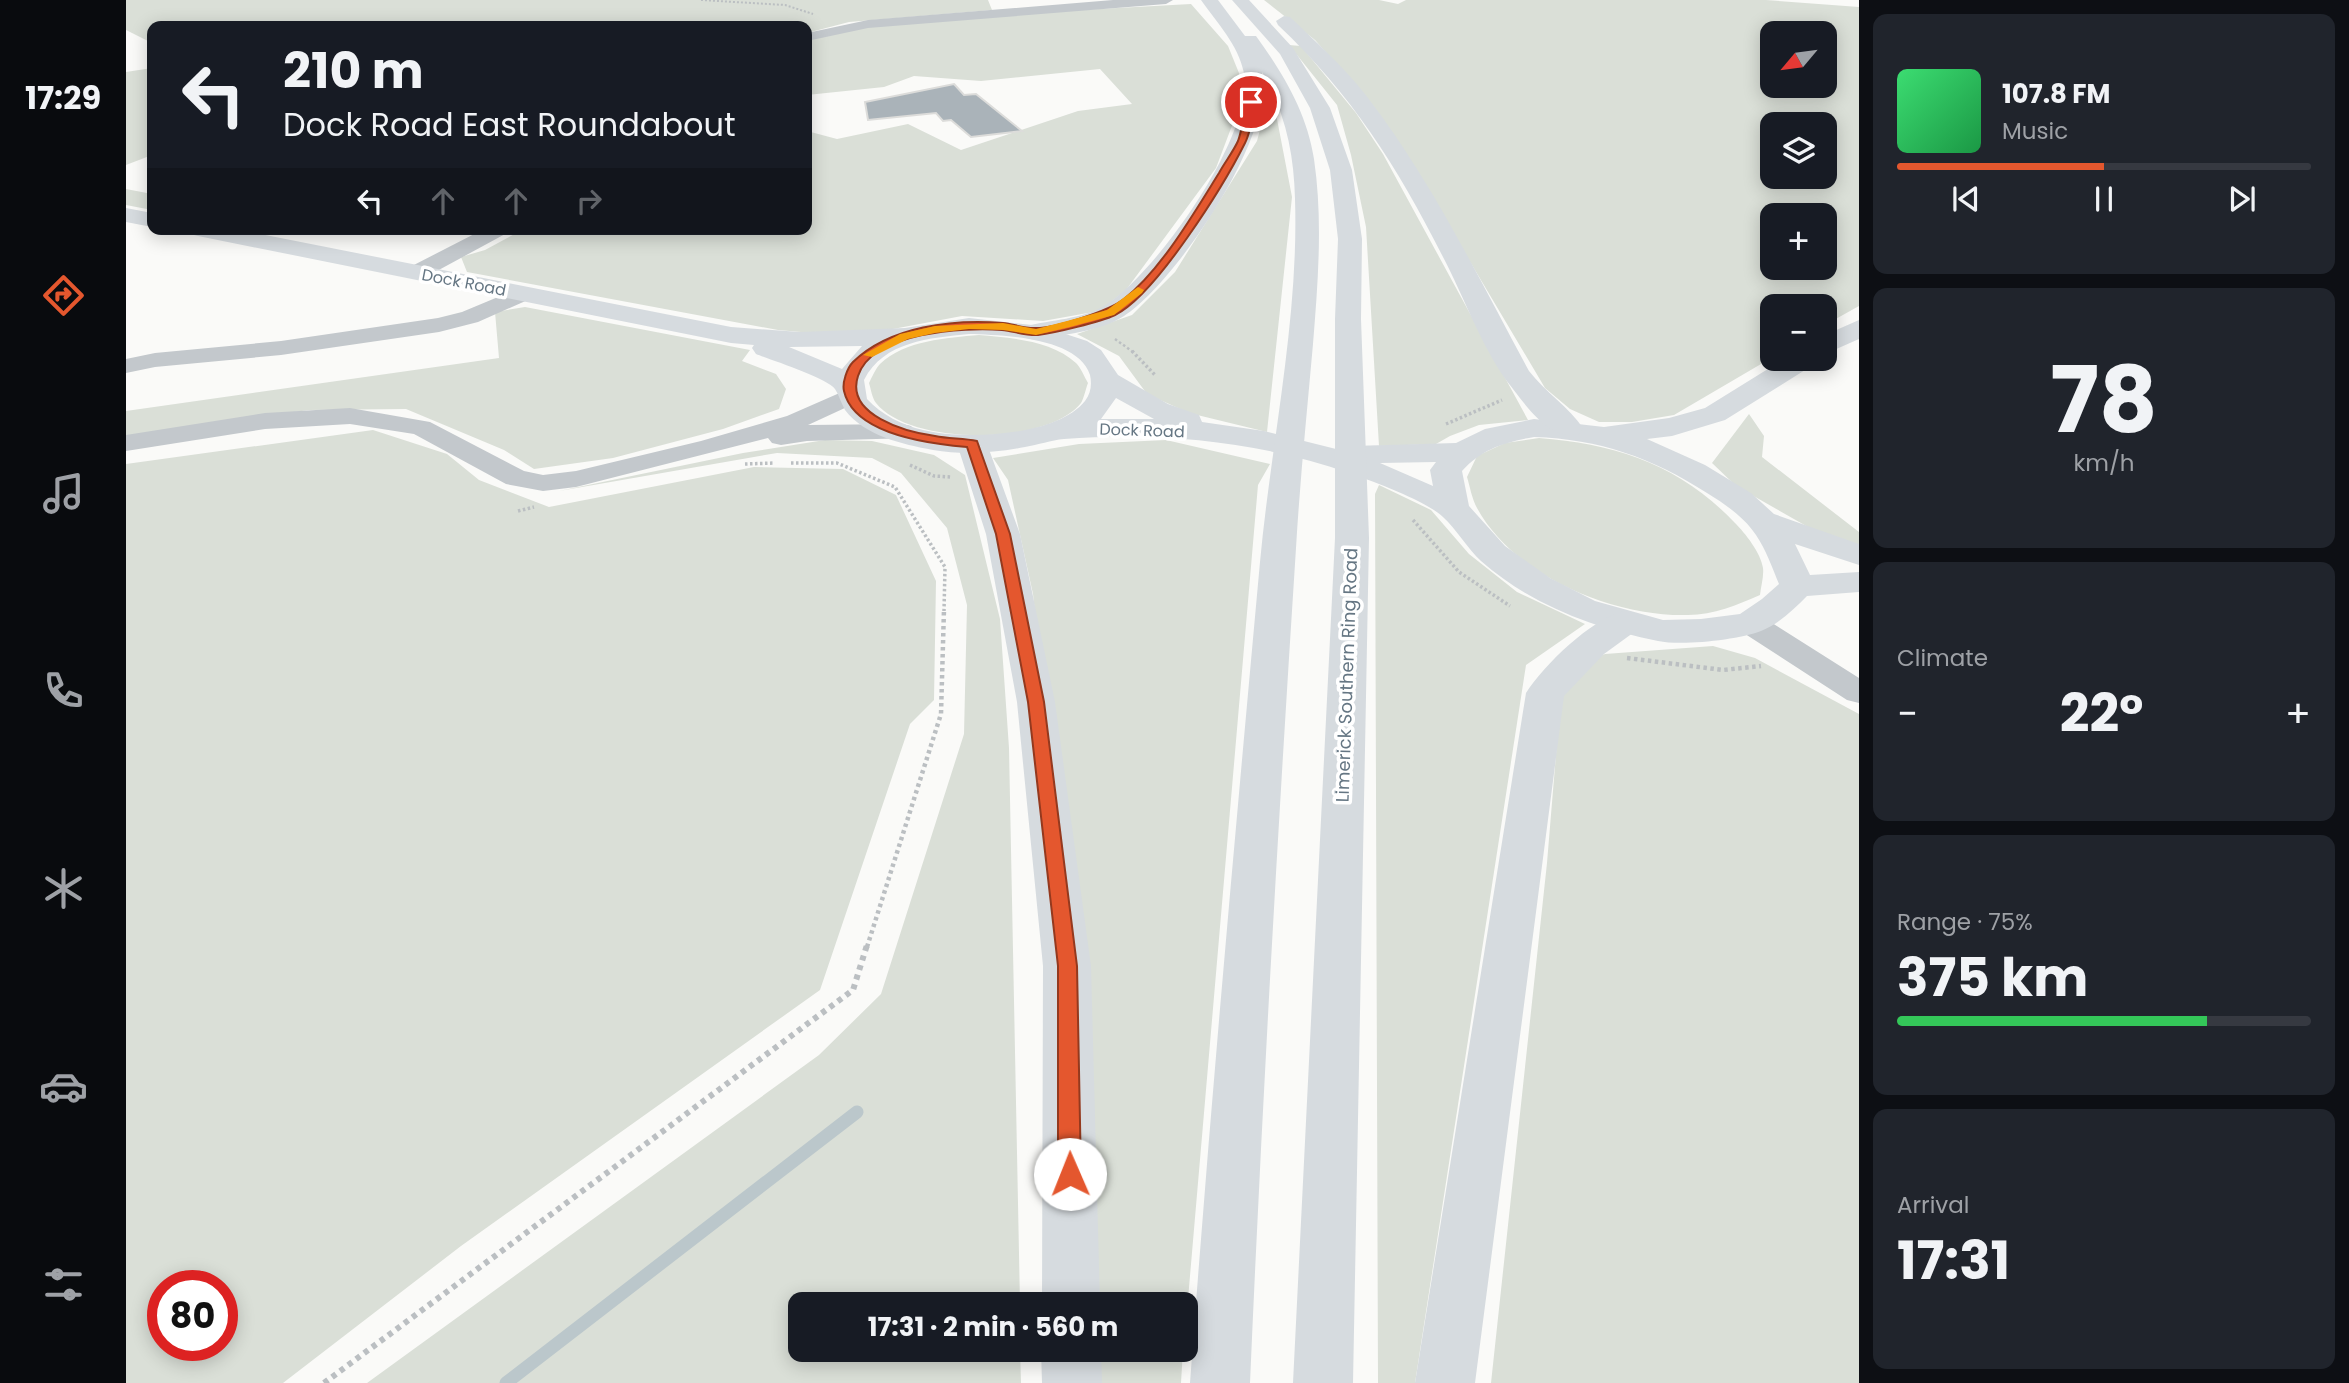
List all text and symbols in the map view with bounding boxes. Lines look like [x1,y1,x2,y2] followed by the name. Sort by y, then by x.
[1760,21,1838,98] north arrow
[1760,21,1837,371] map controls
[283,37,424,105] text: 210 m
[168,49,259,140] icon: left
[1221,72,1281,132] pin
[25,75,101,120] text: 17:29
[2002,76,2110,112] text: 107.8 FM
[1232,83,1270,121] icon: arrive
[283,102,736,147] text: Dock Road East Roundabout
[1760,112,1837,189] button: layers
[2002,115,2068,147] text: Music
[1947,180,1985,218] icon: previous
[2085,180,2123,218] icon: pause
[2223,180,2261,218] icon: next
[351,182,389,220] icon: left
[424,182,462,220] icon: ahead
[497,182,535,220] icon: ahead
[570,182,608,220] icon: right
[1760,203,1837,280] button: +
[420,263,508,302] street label: Dock Road
[39,271,88,320] icon: directions
[1760,294,1837,371] button: −
[2050,336,2158,464] text: 78
[1099,418,1185,443] street label: Dock Road
[2073,447,2135,479] text: km/h
[39,469,88,518] icon: music
[1330,547,1363,803] street label: Limerick Southern Ring Road
[1897,642,1988,674] text: Climate
[39,666,88,715] icon: phone
[2060,677,2143,750] text: 22°
[1897,687,1918,740] text: −
[2285,687,2311,740] text: +
[39,864,88,913] icon: climate
[1897,906,2033,938] text: Range · 75%
[1897,941,2088,1014] text: 375 km
[39,1062,88,1111] icon: car
[1033,1137,1107,1211] position arrow
[1897,1189,1969,1221] text: Arrival
[1897,1224,2010,1297] text: 17:31
[39,1260,88,1309] icon: filters
[147,1270,238,1361] speed limit sign: 80
[868,1309,1118,1345] text: 17:31 · 2 min · 560 m

